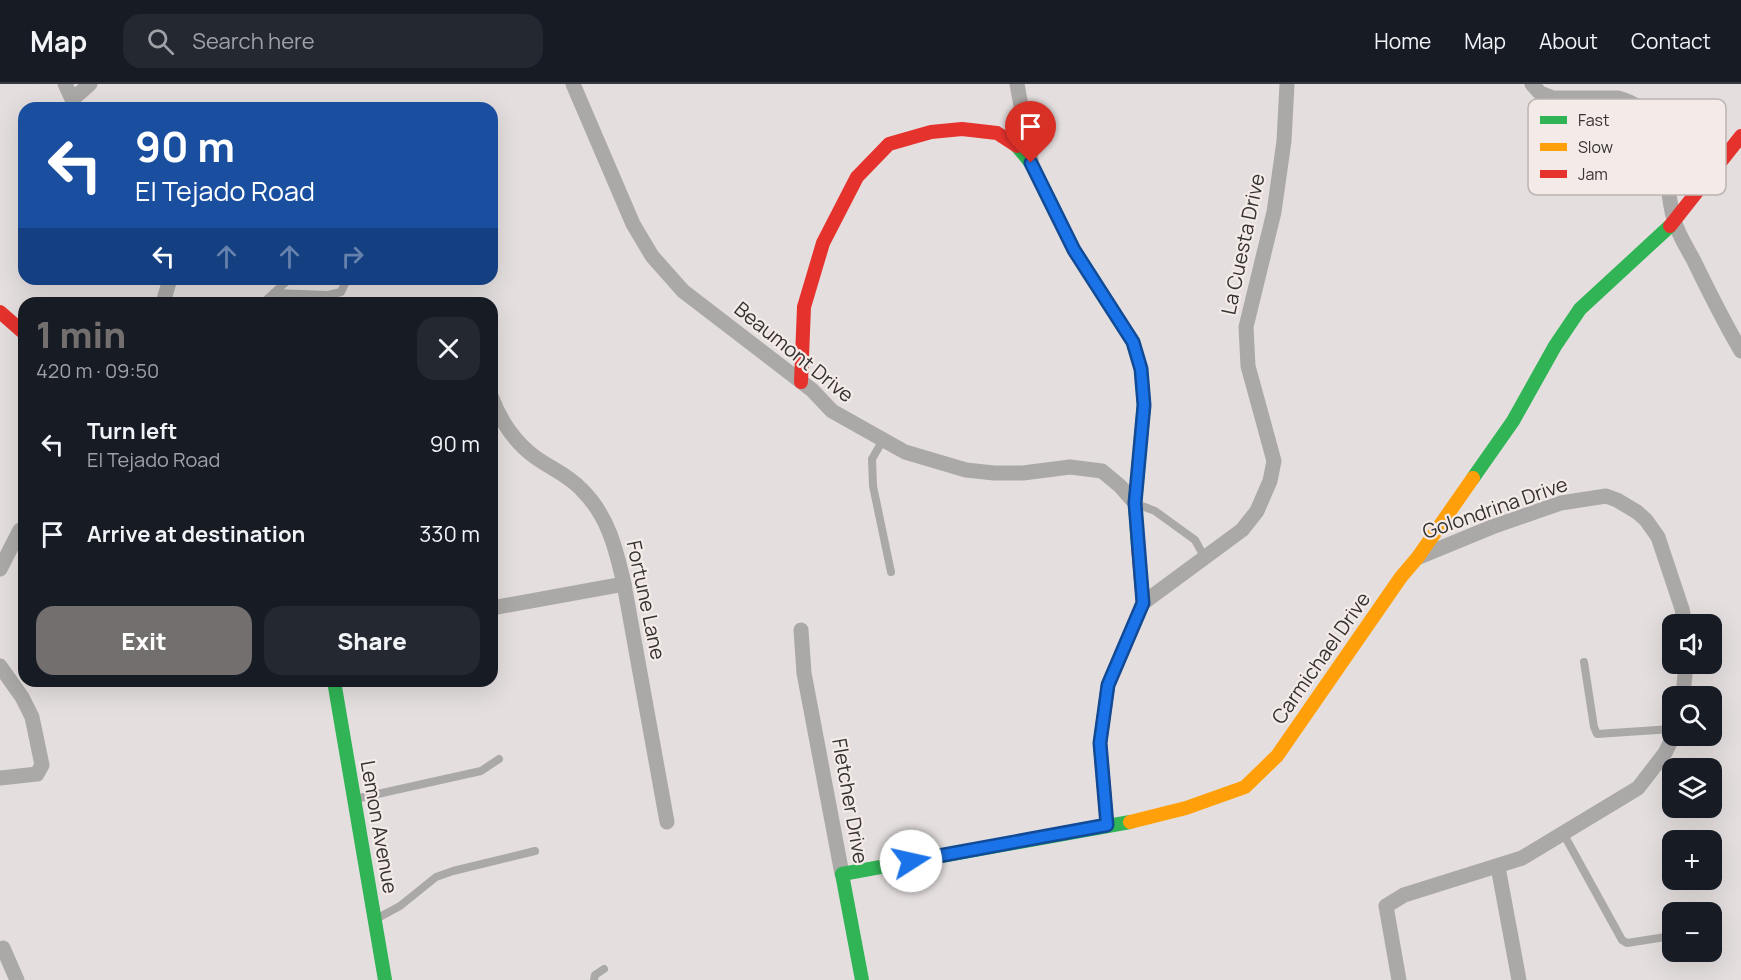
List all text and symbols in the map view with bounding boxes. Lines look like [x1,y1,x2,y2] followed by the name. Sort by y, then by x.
[123,14,543,68] search box
[30,22,87,60] text: Map
[144,25,177,58] icon: search
[192,26,315,56] text: Search here
[1374,27,1431,55] text: Home
[1464,27,1506,55] text: Map
[1539,27,1598,55] text: About
[1631,27,1711,55] text: Contact
[1528,99,1726,195] legend
[1005,101,1056,163] pin
[1578,109,1609,131] text: Fast
[1014,110,1047,143] icon: arrive
[135,117,235,175] text: 90 m
[36,126,114,204] icon: left
[1578,136,1613,158] text: Slow
[1578,163,1608,185] text: Jam
[1214,171,1271,317] street label: La Cuesta Drive
[135,172,315,209] text: El Tejado Road
[147,240,180,273] icon: left
[210,240,243,273] icon: ahead
[273,240,306,273] icon: ahead
[336,240,369,273] icon: right
[729,295,860,408] street label: Beaumont Drive
[36,310,126,359] text: 1 min
[417,317,480,380] button: close
[36,357,159,384] text: 420 m · 09:50
[87,416,177,446] text: Turn left
[36,428,69,461] icon: left
[430,429,480,459] text: 90 m
[87,446,220,473] text: El Tejado Road
[1419,470,1571,545] street label: Golondrina Drive
[36,518,69,551] icon: arrive
[87,519,305,549] text: Arrive at destination
[419,519,480,549] text: 330 m
[621,538,672,662] street label: Fortune Lane
[1265,586,1376,729] street label: Carmichael Drive
[36,606,252,675] button: Exit
[264,606,480,675] button: Share
[1662,614,1722,962] map controls
[1662,614,1722,674] button: sound
[1662,686,1722,746] button: search
[826,736,875,866] street label: Fletcher Drive
[355,758,404,896] street label: Lemon Avenue
[1662,758,1722,818] button: layers
[879,829,943,893] position arrow
[1662,830,1722,890] button: +
[1662,902,1722,962] button: −

